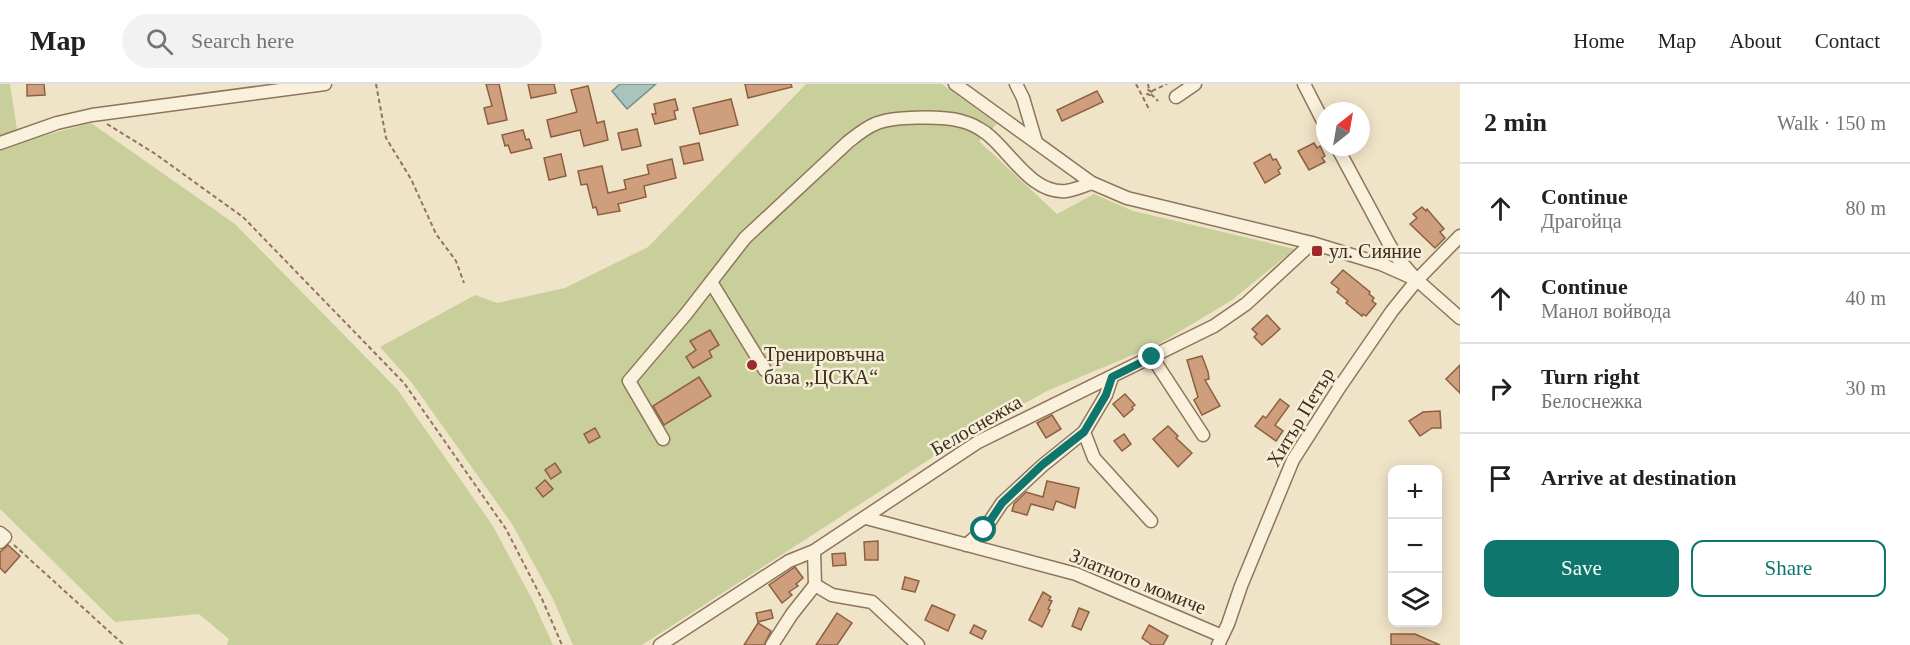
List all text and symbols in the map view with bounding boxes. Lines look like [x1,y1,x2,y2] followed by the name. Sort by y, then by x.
[122,14,542,68] search box
[30,25,86,56] text: Map
[143,25,176,58] icon: search
[191,28,294,53] text: Search here
[1573,29,1625,53] text: Home
[1658,29,1696,53] text: Map
[1729,29,1782,53] text: About
[1815,29,1880,53] text: Contact
[1316,102,1370,156] north arrow
[1484,108,1547,137] text: 2 min
[1777,112,1886,134] text: Walk · 150 m
[1541,184,1628,209] text: Continue
[1484,192,1517,225] icon: ahead
[1845,197,1886,219] text: 80 m
[1541,210,1622,232] text: Драгойца
[1329,240,1422,263] place label: ул. Сияние
[1310,244,1324,258] marker: ул. Сияние
[1541,274,1628,299] text: Continue
[1484,282,1517,315] icon: ahead
[1845,287,1886,309] text: 40 m
[1541,300,1671,322] text: Манол войвода
[764,343,885,389] place label: Тренировъчна база „ЦСКА“
[1138,343,1164,369] route end
[745,358,759,372] marker: Тренировъчна база „ЦСКА“
[1262,363,1339,471] street label: Хитър Петър
[1541,364,1640,389] text: Turn right
[1484,372,1517,405] icon: right
[1845,377,1886,399] text: 30 m
[927,390,1026,460] street label: Белоснежка
[1541,390,1642,412] text: Белоснежка
[1484,462,1517,495] icon: arrive
[1388,465,1442,627] map controls
[1388,465,1442,519] button: +
[1541,465,1737,490] text: Arrive at destination
[970,516,996,542] route start
[1388,519,1442,573] button: −
[1484,540,1679,597] button: Save
[1691,540,1886,597] button: Share
[1067,544,1210,618] street label: Златното момиче
[1388,573,1442,627] button: layers

